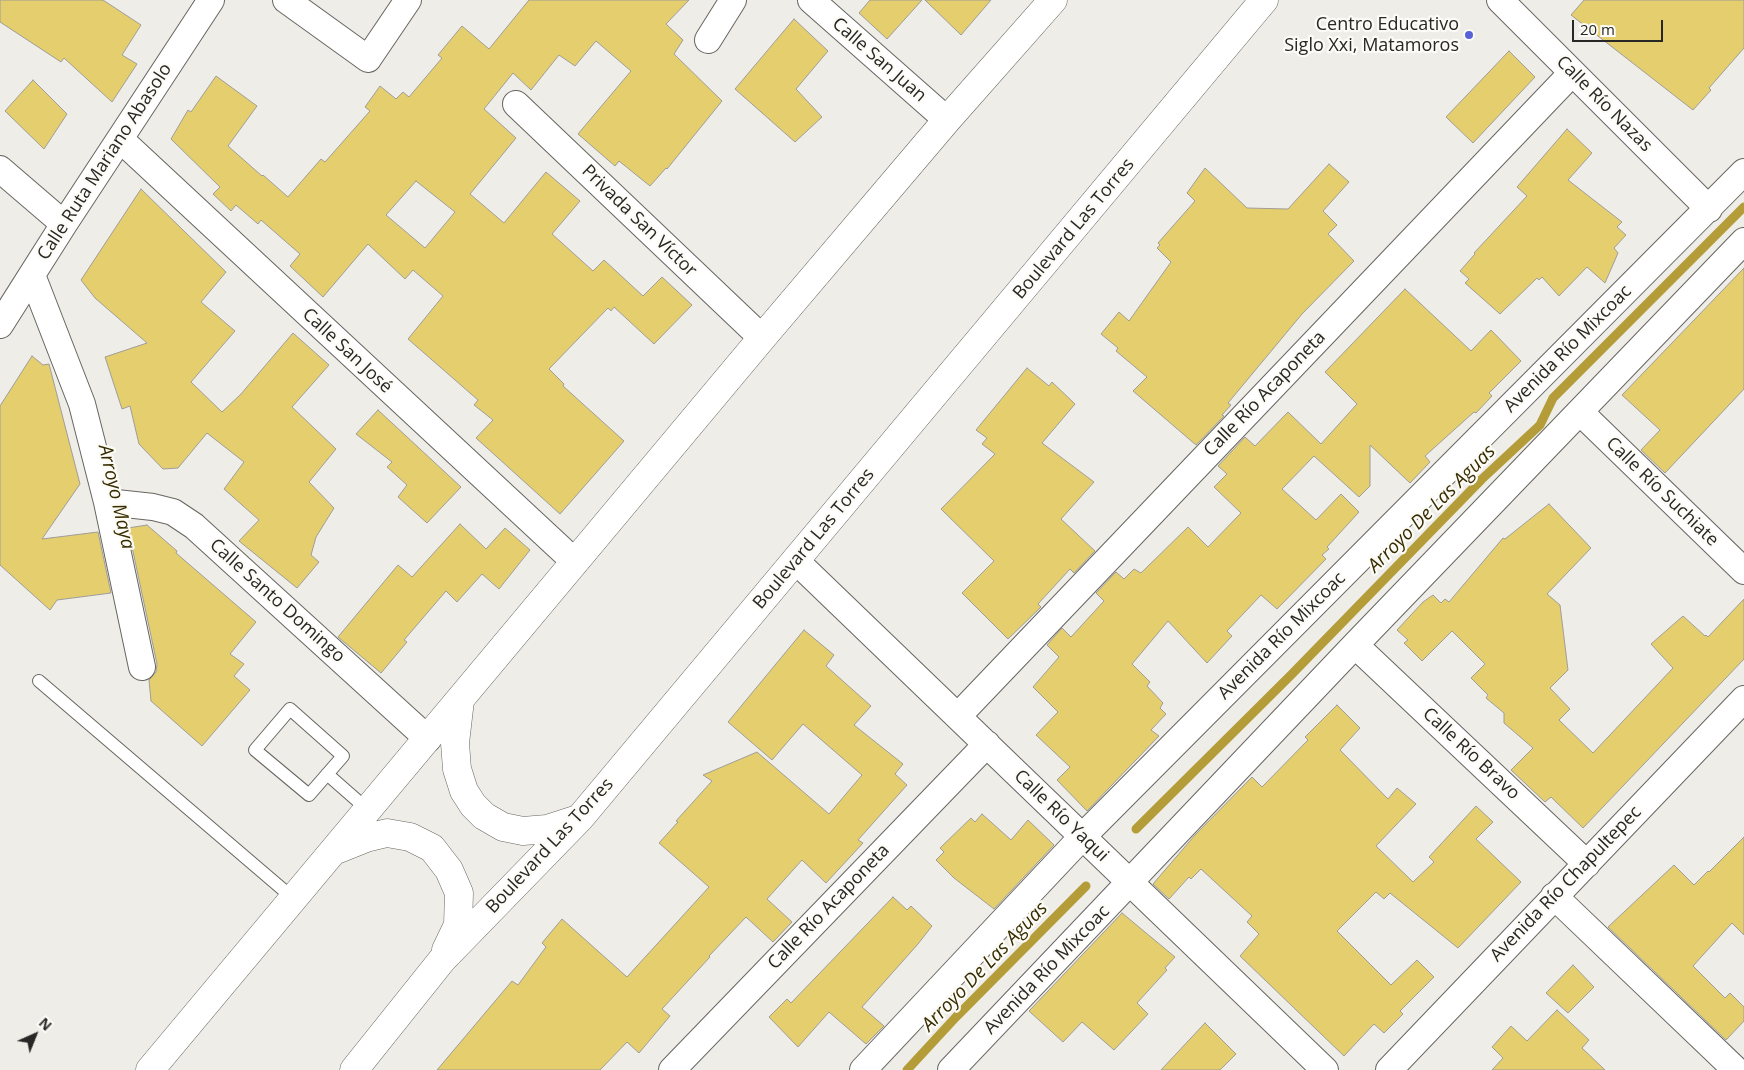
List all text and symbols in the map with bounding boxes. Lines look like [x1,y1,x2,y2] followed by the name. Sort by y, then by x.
[1574,10,1665,42] scale bar
[827,13,931,107] street label: Calle San Juan
[1284,14,1459,56] place label: Centro Educativo Siglo Xxi, Matamoros
[1580,19,1615,39] text: 20 m
[1463,29,1475,41] marker: Centro Educativo Siglo Xxi, Matamoros
[1551,51,1657,157] street label: Calle Río Nazas
[33,60,177,264] street label: Calle Ruta Mariano Abasolo
[1009,154,1139,304] street label: Boulevard Las Torres
[577,161,701,281] street label: Privada San Víctor
[1500,281,1636,417] street label: Avenida Río Mixcoac
[298,304,396,398] street label: Calle San José
[1200,327,1330,461] street label: Calle Río Acaponeta
[1601,433,1723,551] street label: Calle Río Suchiate
[1363,440,1501,578] water label: Arroyo De Las Aguas
[93,442,139,552] water label: Arroyo Maya
[749,464,879,614] street label: Boulevard Las Torres
[205,534,349,668] street label: Calle Santo Domingo
[1214,568,1350,704] street label: Avenida Río Mixcoac
[1418,703,1524,805] street label: Calle Río Bravo
[1009,765,1113,867] street label: Calle Río Yaqui
[482,774,618,918] street label: Boulevard Las Torres
[1486,802,1646,966] street label: Avenida Río Chapultepec
[764,840,894,974] street label: Calle Río Acaponeta
[917,898,1053,1036] water label: Arroyo De Las Aguas
[980,901,1114,1039] street label: Avenida Río Mixcoac
[10,1010,60,1060] north arrow
[35,1013,56,1035] text: N

